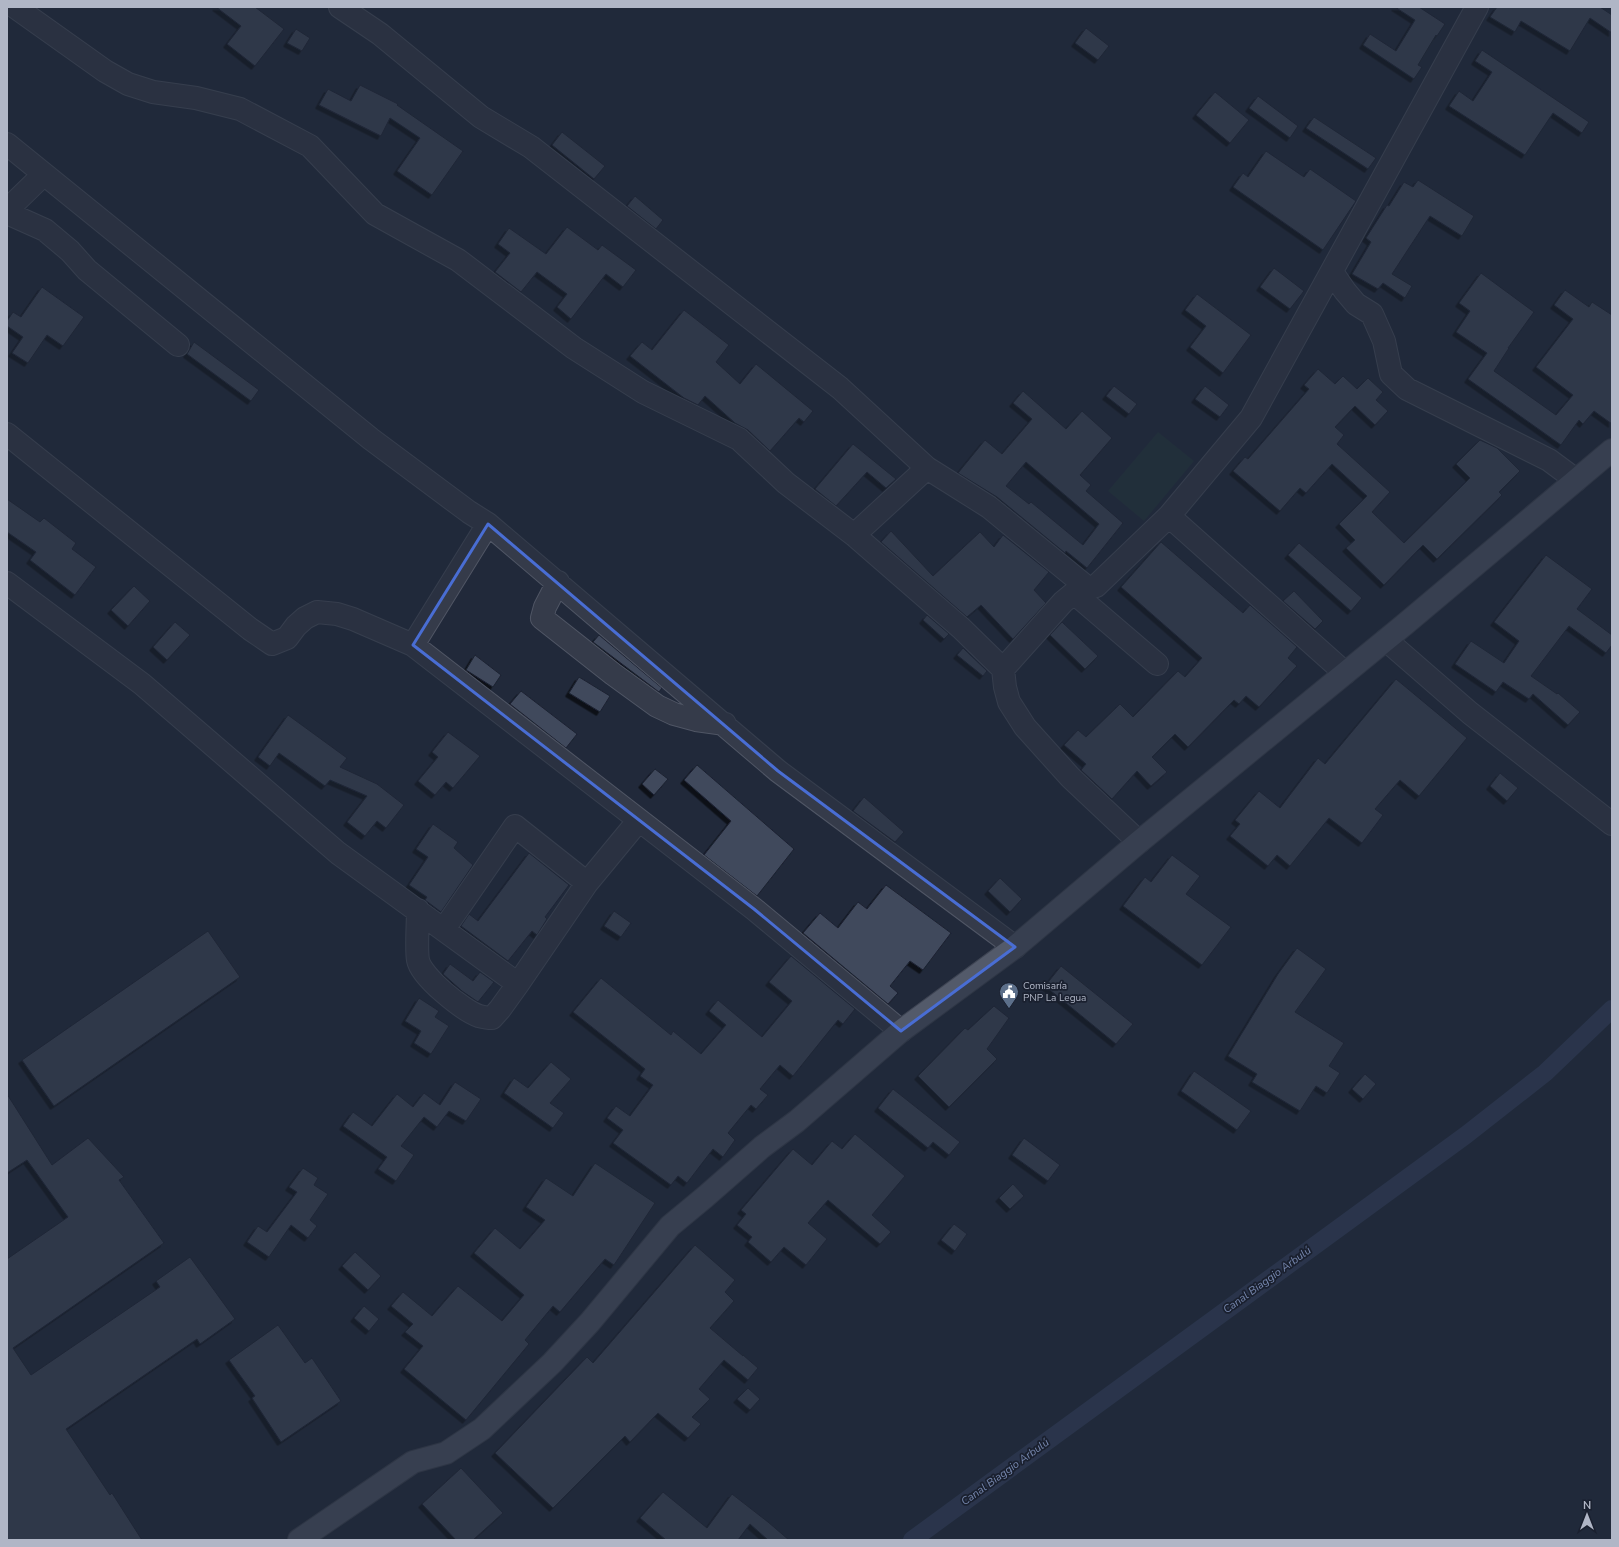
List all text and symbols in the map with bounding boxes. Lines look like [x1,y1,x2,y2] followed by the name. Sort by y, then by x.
[1023,979,1086,1005] place label: Comisaría PNP La Legua
[998,981,1020,1009] public building icon: Comisaría PNP La Legua
[1220,1243,1314,1317] water label: Canal Biaggio Arbulú
[958,1435,1052,1509] water label: Canal Biaggio Arbulú
[1567,1495,1607,1535] north arrow
[1583,1498,1591,1513] text: N

